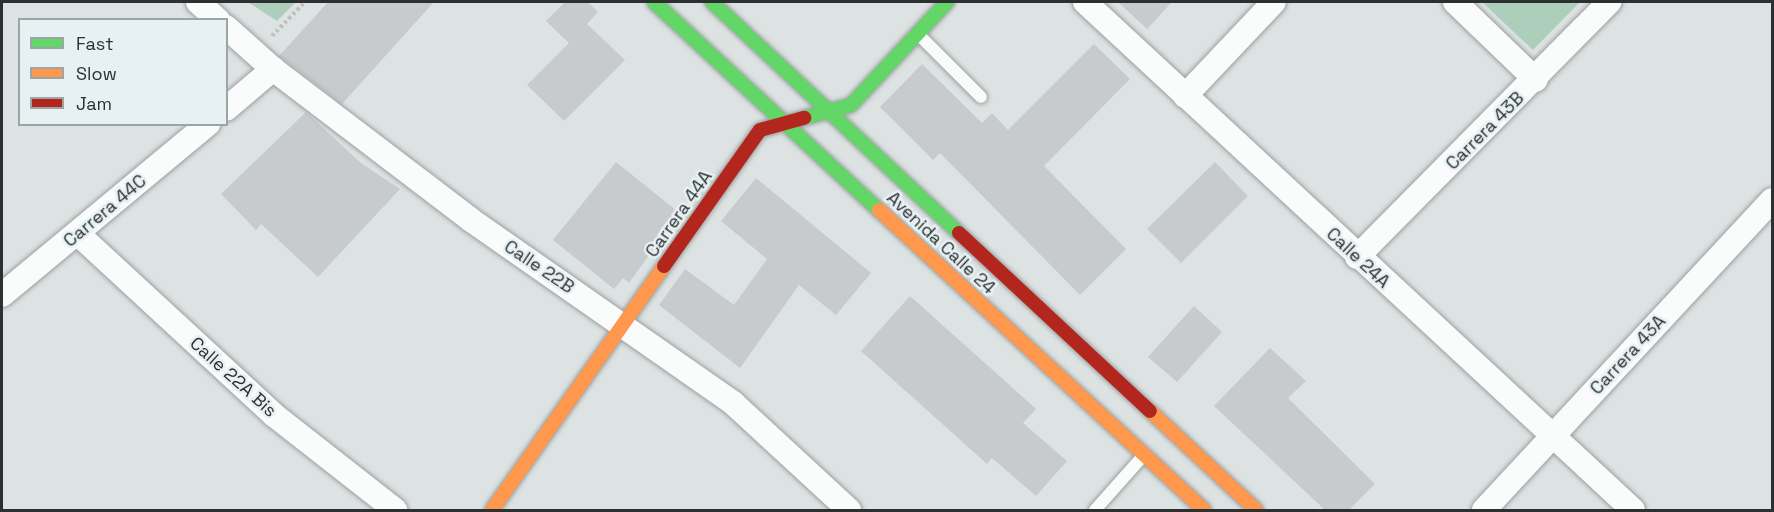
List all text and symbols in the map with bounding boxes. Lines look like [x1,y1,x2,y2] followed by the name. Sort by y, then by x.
[18,18,228,126] legend
[76,32,113,55] text: Fast
[76,62,117,85] text: Slow
[1442,88,1528,174] street label: Carrera 43B
[76,92,112,115] text: Jam
[641,166,717,262] street label: Carrera 44A
[59,170,151,252] street label: Carrera 44C
[882,187,1000,299] street label: Avenida Calle 24
[1322,223,1394,293] street label: Calle 24A
[500,236,578,298] street label: Calle 22B
[1586,311,1670,399] street label: Carrera 43A
[185,332,281,422] street label: Calle 22A Bis

